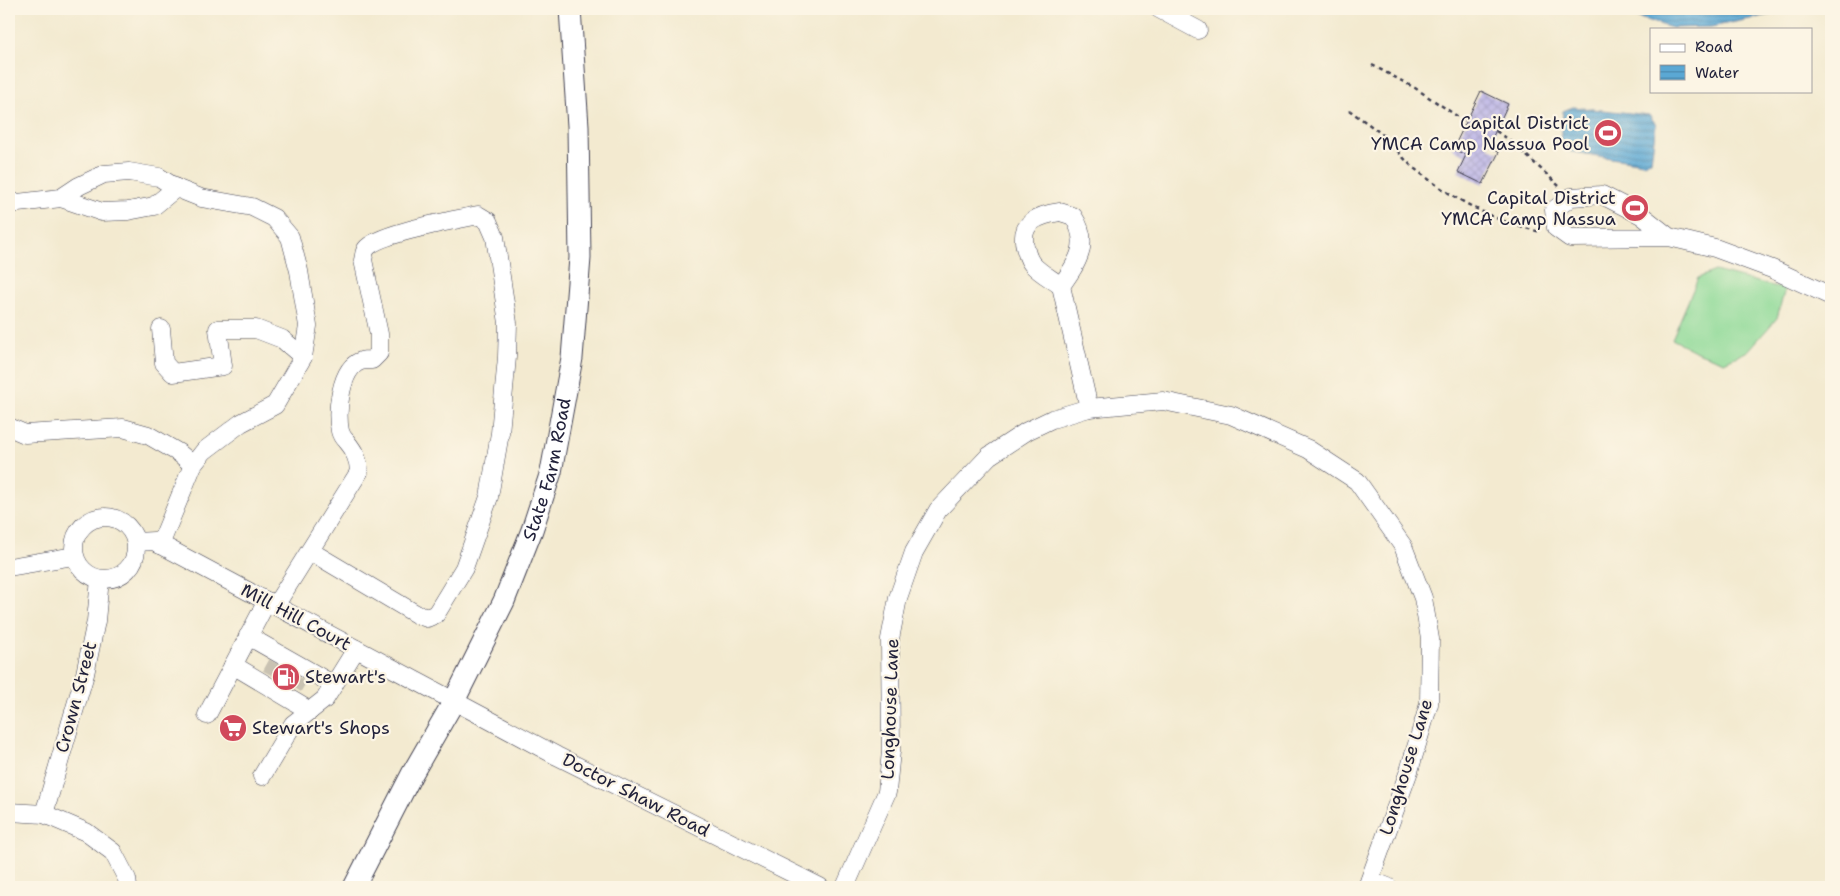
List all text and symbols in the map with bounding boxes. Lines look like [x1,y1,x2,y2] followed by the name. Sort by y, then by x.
[1650,28,1812,92] legend
[1695,37,1733,57] text: Road
[1695,63,1739,83] text: Water
[1371,111,1590,156] place label: Capital District YMCA Camp Nassua Pool
[1593,118,1623,148] sports icon: Capital District YMCA Camp Nassua Pool
[1441,186,1616,231] place label: Capital District YMCA Camp Nassua
[1620,193,1650,223] sports icon: Capital District YMCA Camp Nassua
[517,396,576,544] street label: State Farm Road
[237,578,355,656] street label: Mill Hill Court
[876,638,904,780] street label: Longhouse Lane
[50,639,102,755] street label: Crown Street
[271,662,301,692] fuel station icon: Stewart's
[305,665,386,689] place label: Stewart's
[1374,696,1438,838] street label: Longhouse Lane
[218,713,248,743] supermarket icon: Stewart's Shops
[252,716,390,740] place label: Stewart's Shops
[558,747,714,843] street label: Doctor Shaw Road

